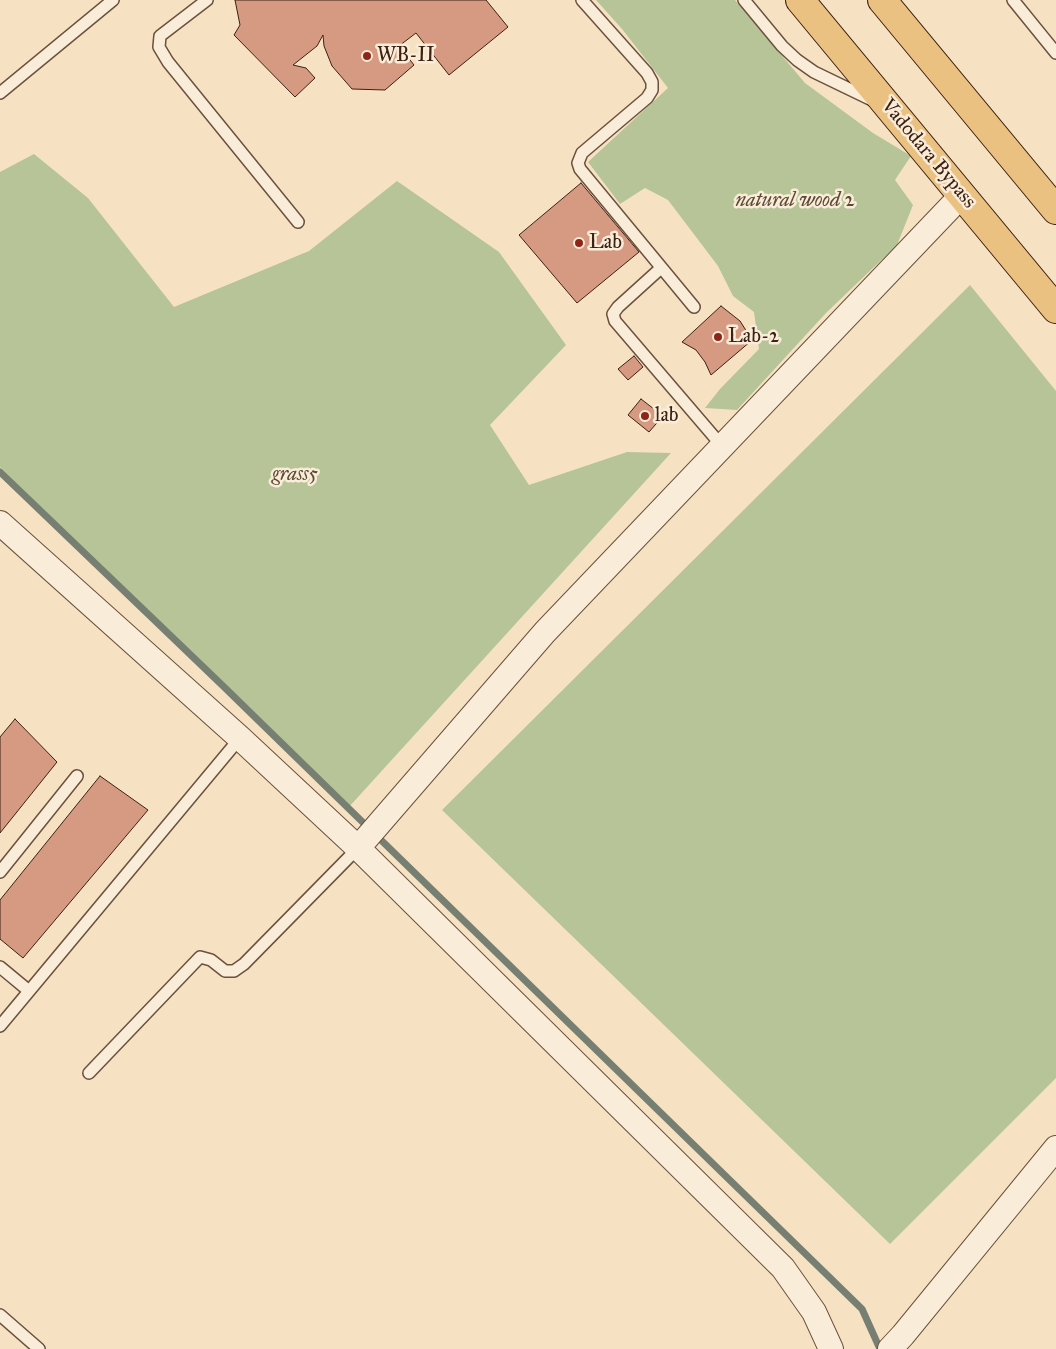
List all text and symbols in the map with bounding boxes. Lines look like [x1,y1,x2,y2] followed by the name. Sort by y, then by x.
[377,44,435,68] place label: WB-II
[361,50,373,62] marker: WB-II
[875,94,981,214] street label: Vadodara Bypass
[736,189,854,213] park label: natural wood 2
[589,231,622,255] place label: Lab
[573,237,585,249] marker: Lab
[728,325,779,349] place label: Lab-2
[712,331,724,343] marker: Lab-2
[655,404,679,428] place label: lab
[639,410,651,422] marker: lab
[272,463,318,487] park label: grass5

